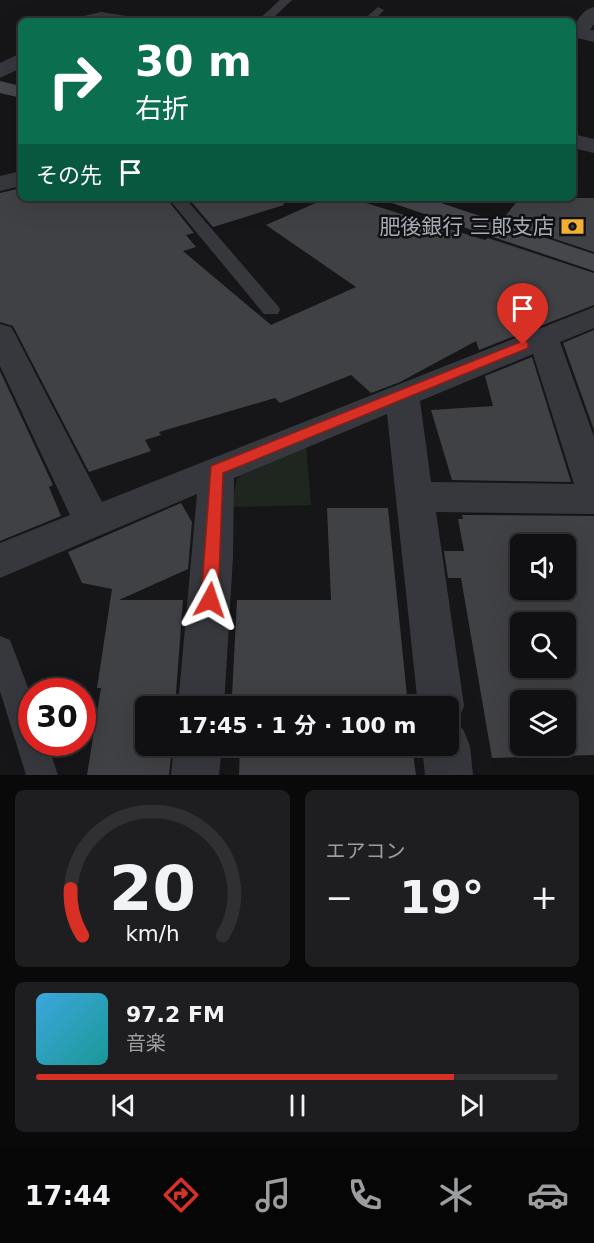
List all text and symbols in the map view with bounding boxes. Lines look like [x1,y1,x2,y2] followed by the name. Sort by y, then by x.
[135,37,252,86] text: 30 m
[36,42,114,120] icon: right
[135,93,189,124] text: 右折
[114,156,147,189] icon: arrive
[36,163,102,188] text: その先
[559,214,585,240] bank icon: 肥後銀行 三郎支店
[379,215,554,239] place label: 肥後銀行 三郎支店
[497,283,548,345] pin
[506,292,539,325] icon: arrive
[510,534,576,756] map controls
[510,534,576,600] button: sound
[178,568,242,632] position arrow
[510,612,576,678] button: search
[18,678,96,756] speed limit sign: 30
[510,690,576,756] button: layers
[178,713,416,738] text: 17:45 · 1 分 · 100 m
[326,839,406,863] text: エアコン
[109,852,196,925] text: 20
[399,871,484,924] text: 19°
[326,878,353,917] text: −
[530,878,558,917] text: +
[125,921,179,946] text: km/h
[126,1002,225,1027] text: 97.2 FM
[126,1031,166,1055] text: 音楽
[107,1089,140,1122] icon: previous
[281,1089,314,1122] icon: pause
[455,1089,488,1122] icon: next
[160,1174,202,1216] icon: directions
[252,1174,294,1216] icon: music
[344,1174,386,1216] icon: phone
[435,1174,477,1216] icon: climate
[527,1174,569,1216] icon: car
[25,1180,111,1211] text: 17:44

